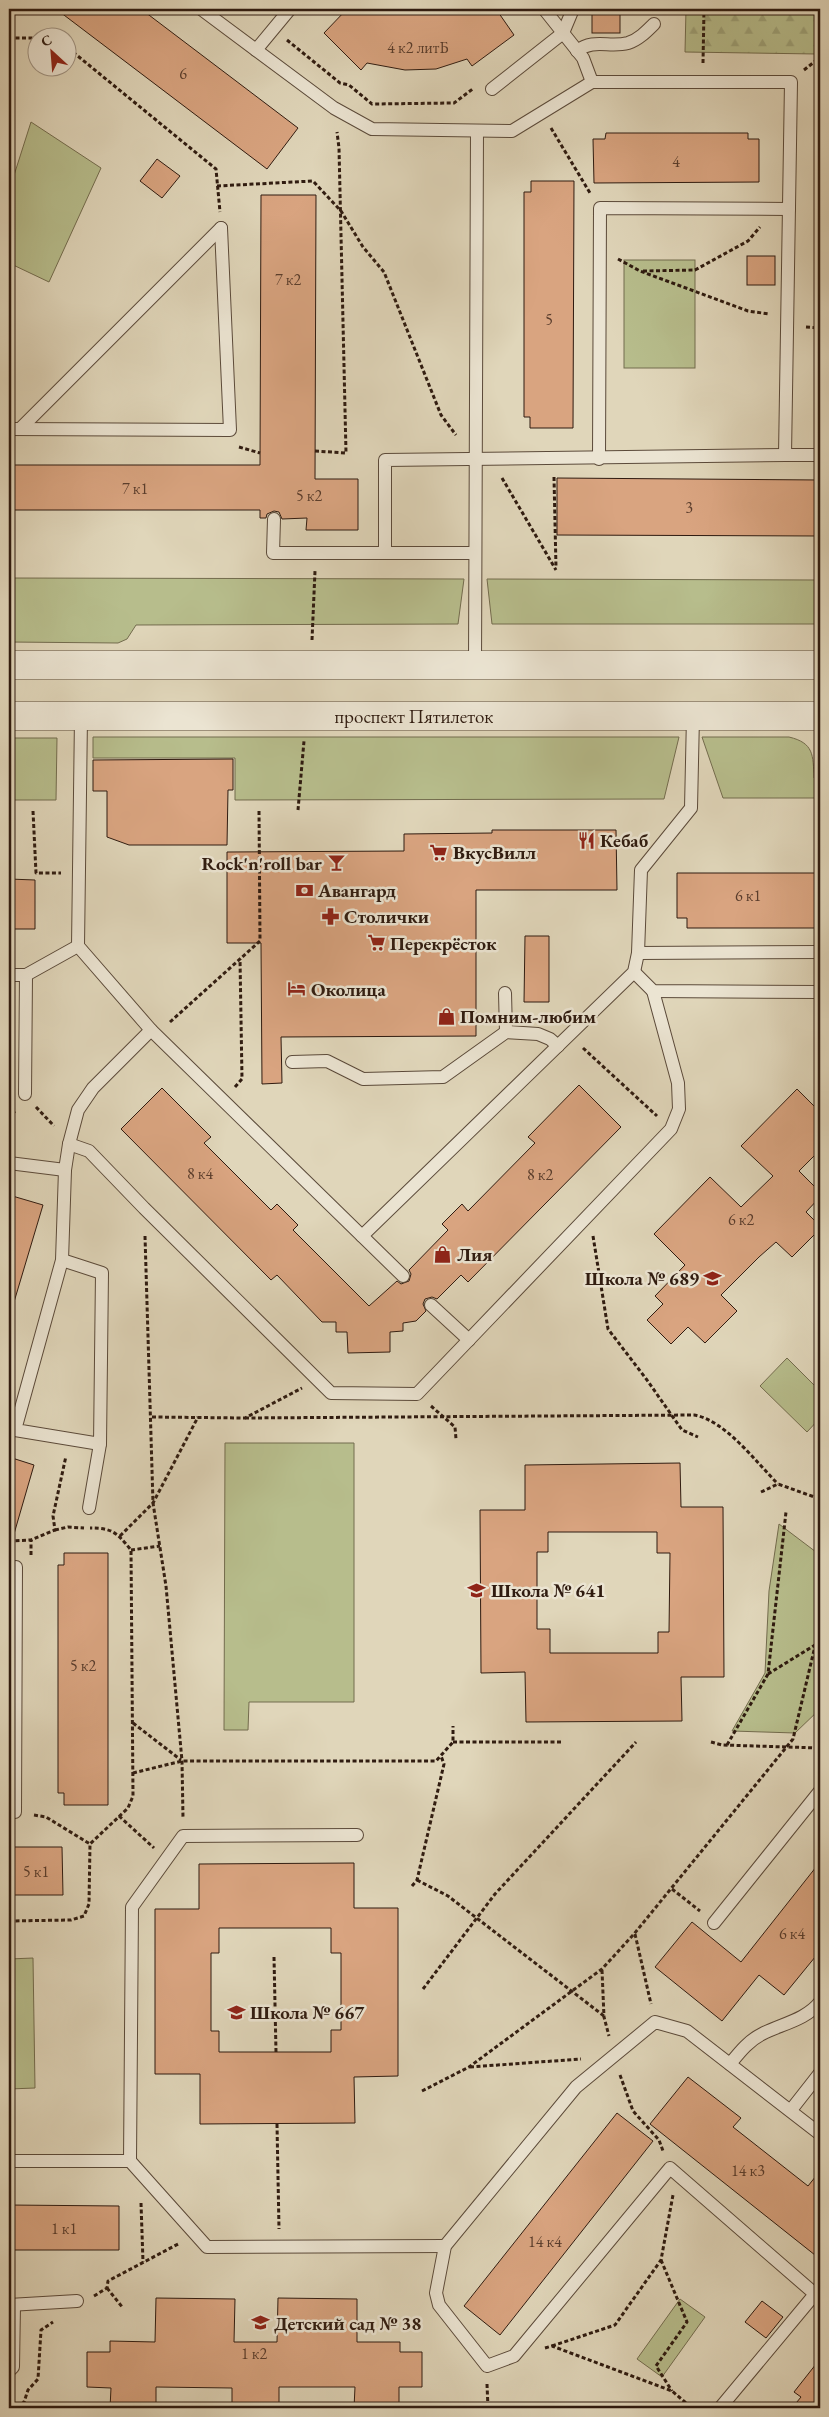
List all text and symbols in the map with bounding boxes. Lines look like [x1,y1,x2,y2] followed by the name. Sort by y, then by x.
[28,28,78,78] north arrow
[38,30,55,51] text: С
[387,37,449,58] house number: 4 к2 литБ
[179,63,187,84] house number: 6
[672,151,680,172] house number: 4
[275,269,301,290] house number: 7 к2
[545,309,553,330] house number: 5
[122,478,148,499] house number: 7 к1
[296,485,322,506] house number: 5 к2
[685,497,693,518] house number: 3
[335,704,493,729] street label: проспект Пятилеток
[600,828,649,853] place label: Кебаб
[576,830,596,850] restaurant icon: Кебаб
[453,840,537,865] place label: ВкусВилл
[429,842,449,862] supermarket icon: ВкусВилл
[202,851,322,876] place label: Rock'n'roll bar
[326,853,346,873] bar icon: Rock'n'roll bar
[317,878,396,903] place label: Авангард
[294,880,314,900] bank icon: Авангард
[735,885,761,906] house number: 6 к1
[344,904,429,929] place label: Столички
[320,906,340,926] pharmacy icon: Столички
[390,931,497,956] place label: Перекрёсток
[366,933,386,953] supermarket icon: Перекрёсток
[311,977,386,1002] place label: Околица
[287,979,307,999] hotel icon: Околица
[460,1004,596,1029] place label: Помним-любим
[436,1006,456,1026] shop icon: Помним-любим
[187,1163,213,1184] house number: 8 к4
[527,1164,553,1185] house number: 8 к2
[728,1209,754,1230] house number: 6 к2
[457,1242,492,1267] place label: Лия
[433,1244,453,1264] shop icon: Лия
[585,1266,699,1291] place label: Школа № 689
[703,1268,723,1288] school or university icon: Школа № 689
[491,1578,605,1603] place label: Школа № 641
[467,1580,487,1600] school or university icon: Школа № 641
[70,1655,96,1676] house number: 5 к2
[23,1861,49,1882] house number: 5 к1
[779,1923,805,1944] house number: 6 к4
[250,2000,365,2025] place label: Школа № 667
[226,2002,246,2022] school or university icon: Школа № 667
[731,2160,765,2181] house number: 14 к3
[51,2218,77,2239] house number: 1 к1
[528,2231,562,2252] house number: 14 к4
[274,2311,421,2336] place label: Детский сад № 38
[250,2313,270,2333] school or university icon: Детский сад № 38
[241,2343,267,2364] house number: 1 к2

